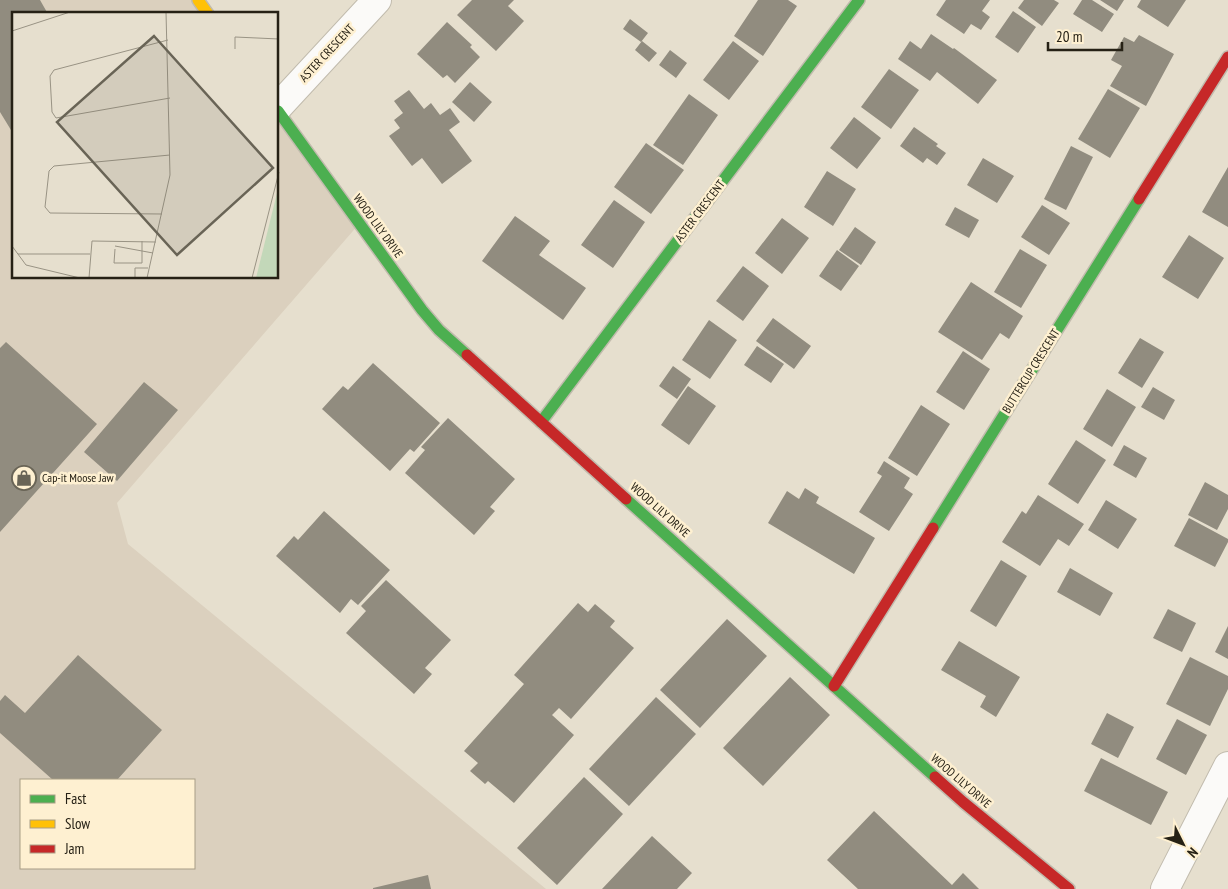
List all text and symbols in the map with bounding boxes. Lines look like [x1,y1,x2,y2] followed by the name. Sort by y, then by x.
[12,12,279,279] inset map
[296,20,358,85] street label: ASTER CRESCENT
[1048,20,1122,52] scale bar
[1056,27,1082,46] text: 20 m
[671,176,728,245] street label: ASTER CRESCENT
[350,191,406,260] street label: WOOD LILY DRIVE
[999,325,1063,416] street label: BUTTERCUP CRESCENT
[11,465,37,491] shop icon: Cap-it Moose Jaw
[42,470,115,485] place label: Cap-it Moose Jaw
[627,479,693,540] street label: WOOD LILY DRIVE
[928,750,995,811] street label: WOOD LILY DRIVE
[20,779,195,869] legend
[65,789,86,808] text: Fast
[65,814,90,833] text: Slow
[1158,819,1208,869] north arrow
[64,839,84,858] text: Jam
[1183,844,1202,862] text: N

